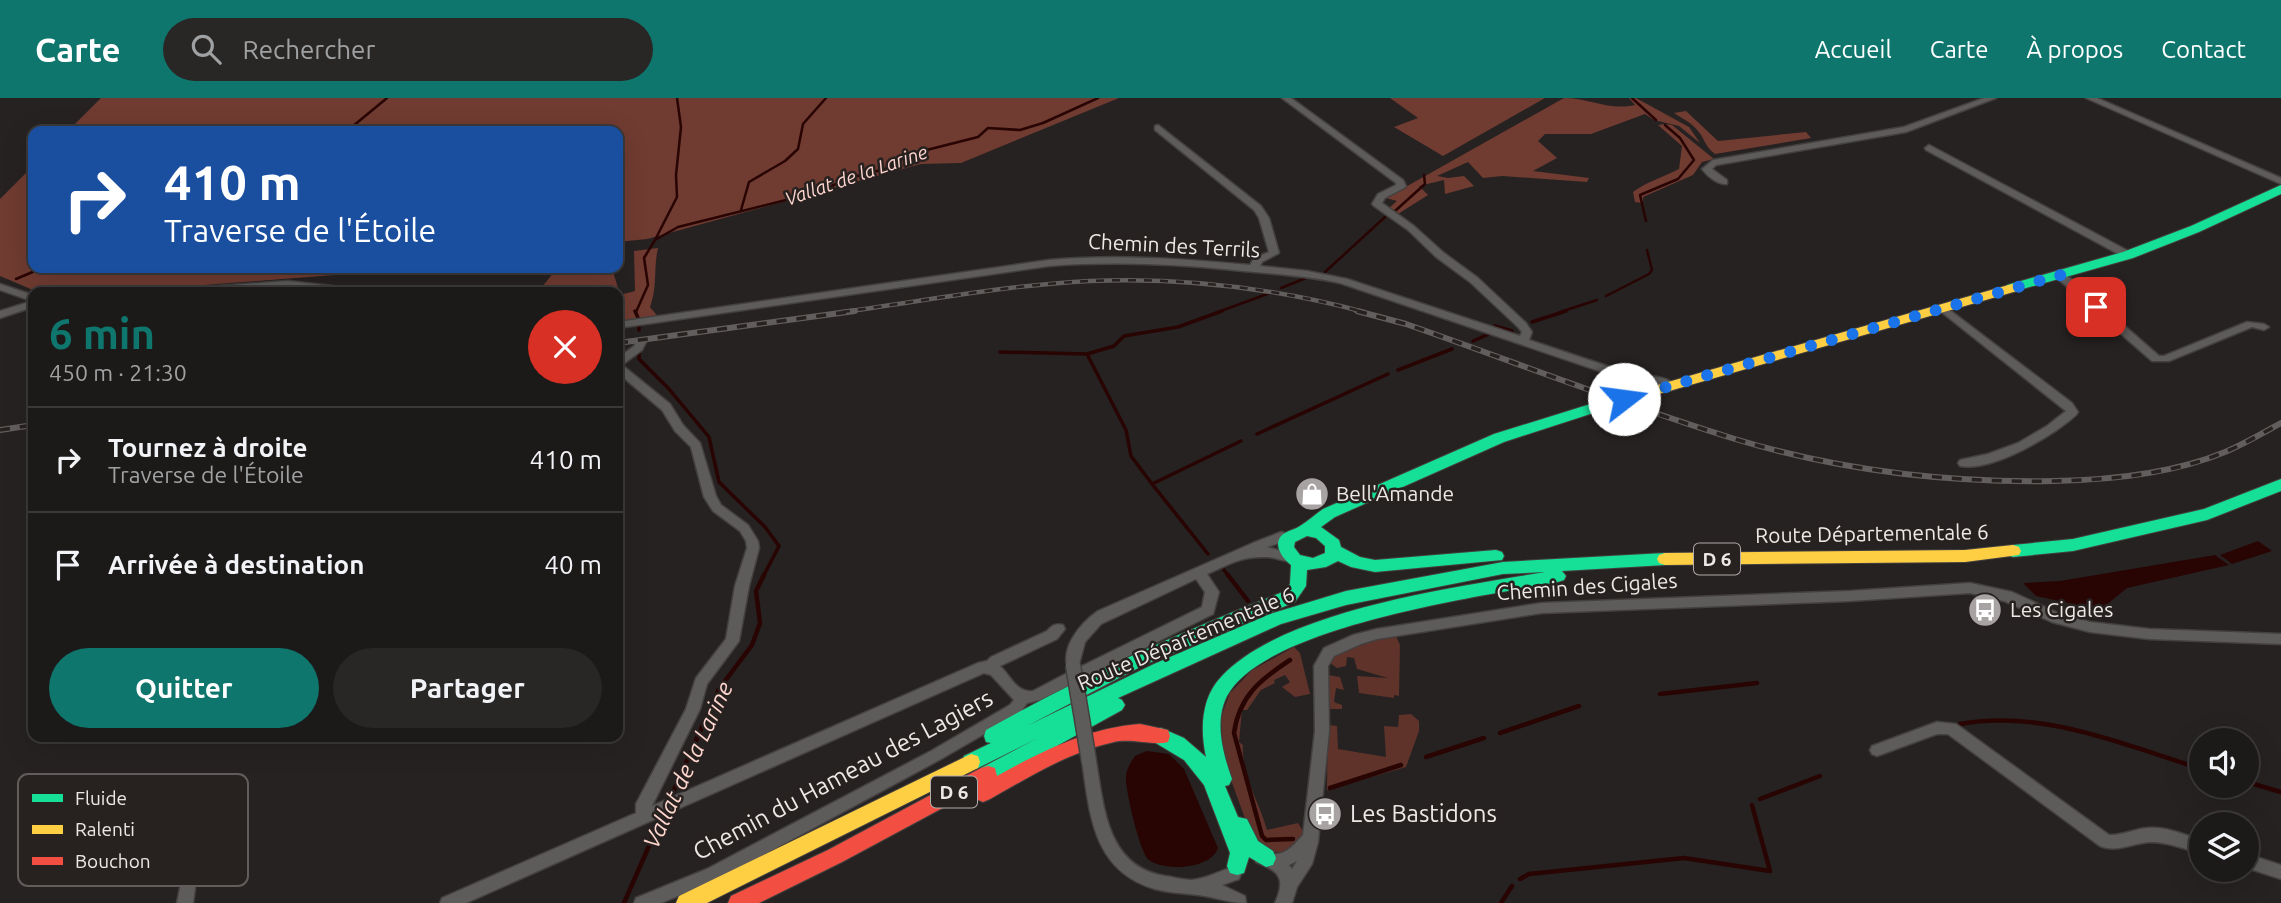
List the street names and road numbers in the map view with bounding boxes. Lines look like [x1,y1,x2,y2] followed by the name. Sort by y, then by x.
[1087,229,1261,261] street label: Chemin des Terrils
[1755,519,1989,547] street label: Route Départementale 6
[1694,544,1740,574] road number: D 6
[1496,568,1678,604] street label: Chemin des Cigales
[1073,581,1298,695] street label: Route Départementale 6
[688,684,997,865] street label: Chemin du Hameau des Lagiers
[931,776,977,807] road number: D 6

